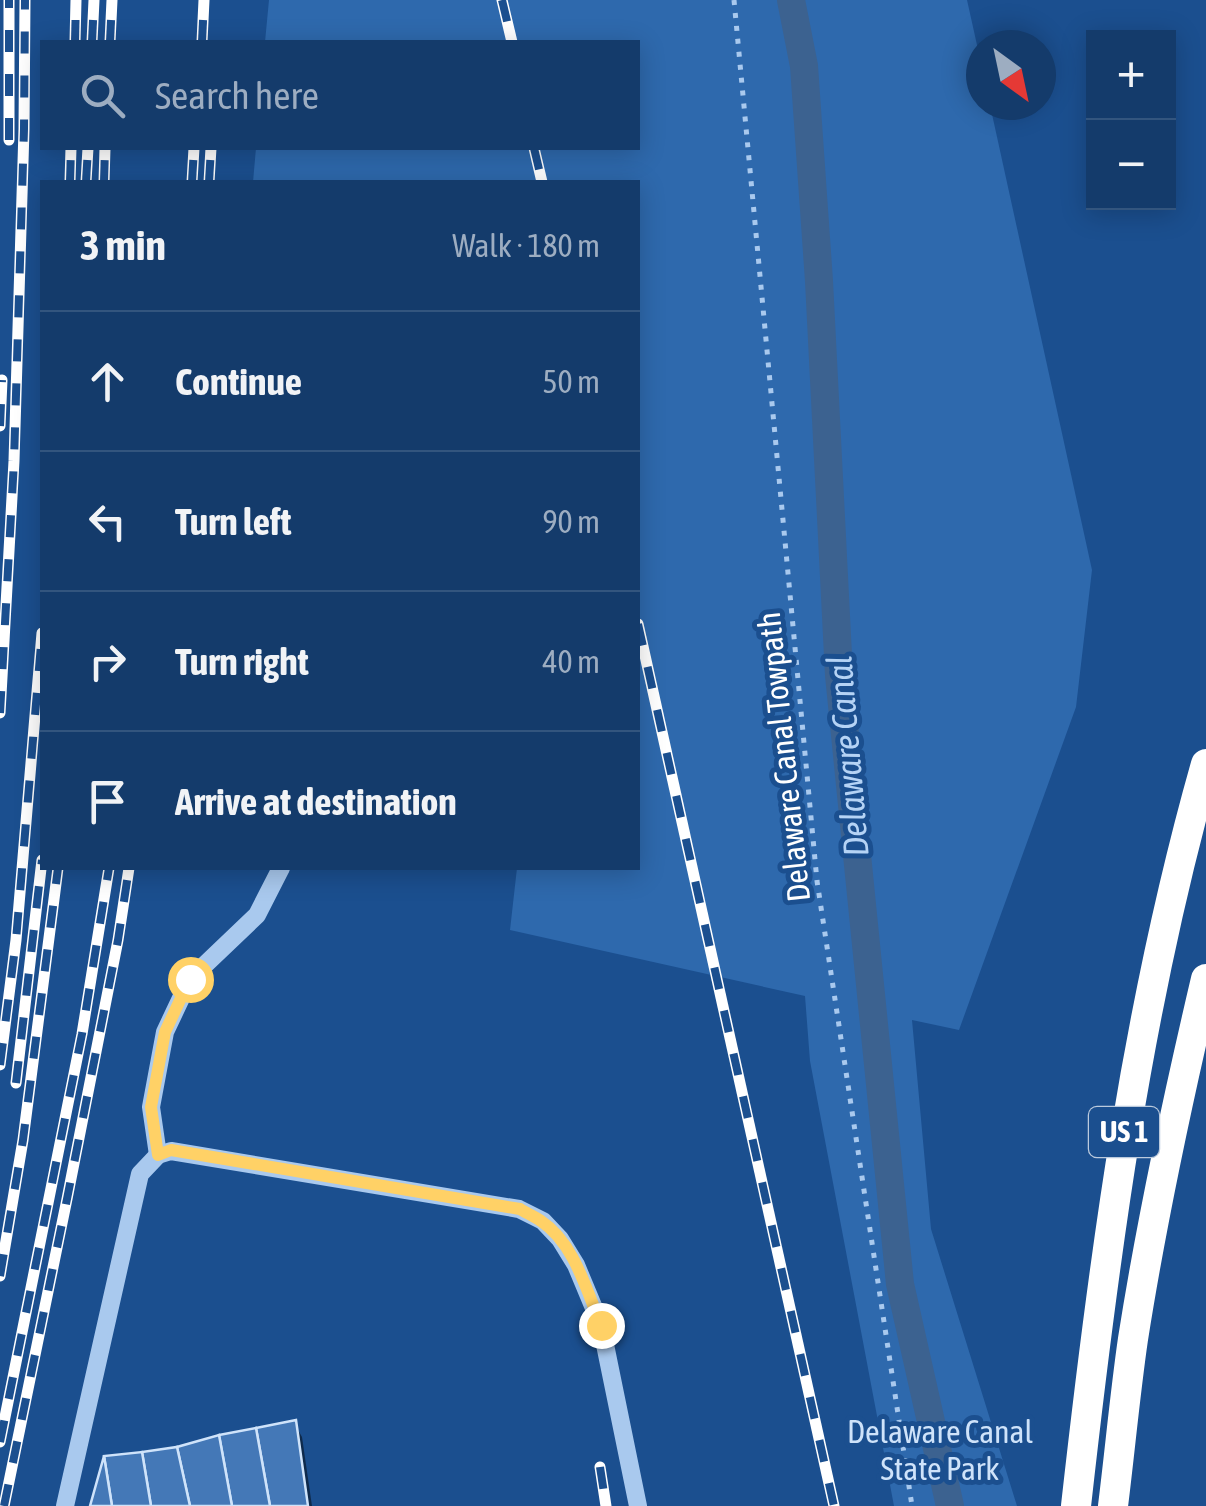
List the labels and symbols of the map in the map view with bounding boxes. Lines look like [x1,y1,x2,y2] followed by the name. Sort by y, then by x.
[966,30,1056,120] north arrow
[750,610,817,904] street label: Delaware Canal Towpath
[818,654,876,858] water label: Delaware Canal
[168,957,214,1003] route start
[1089,1107,1159,1157] road number: US 1
[579,1303,625,1349] route end
[847,1413,1034,1487] park label: Delaware Canal State Park

